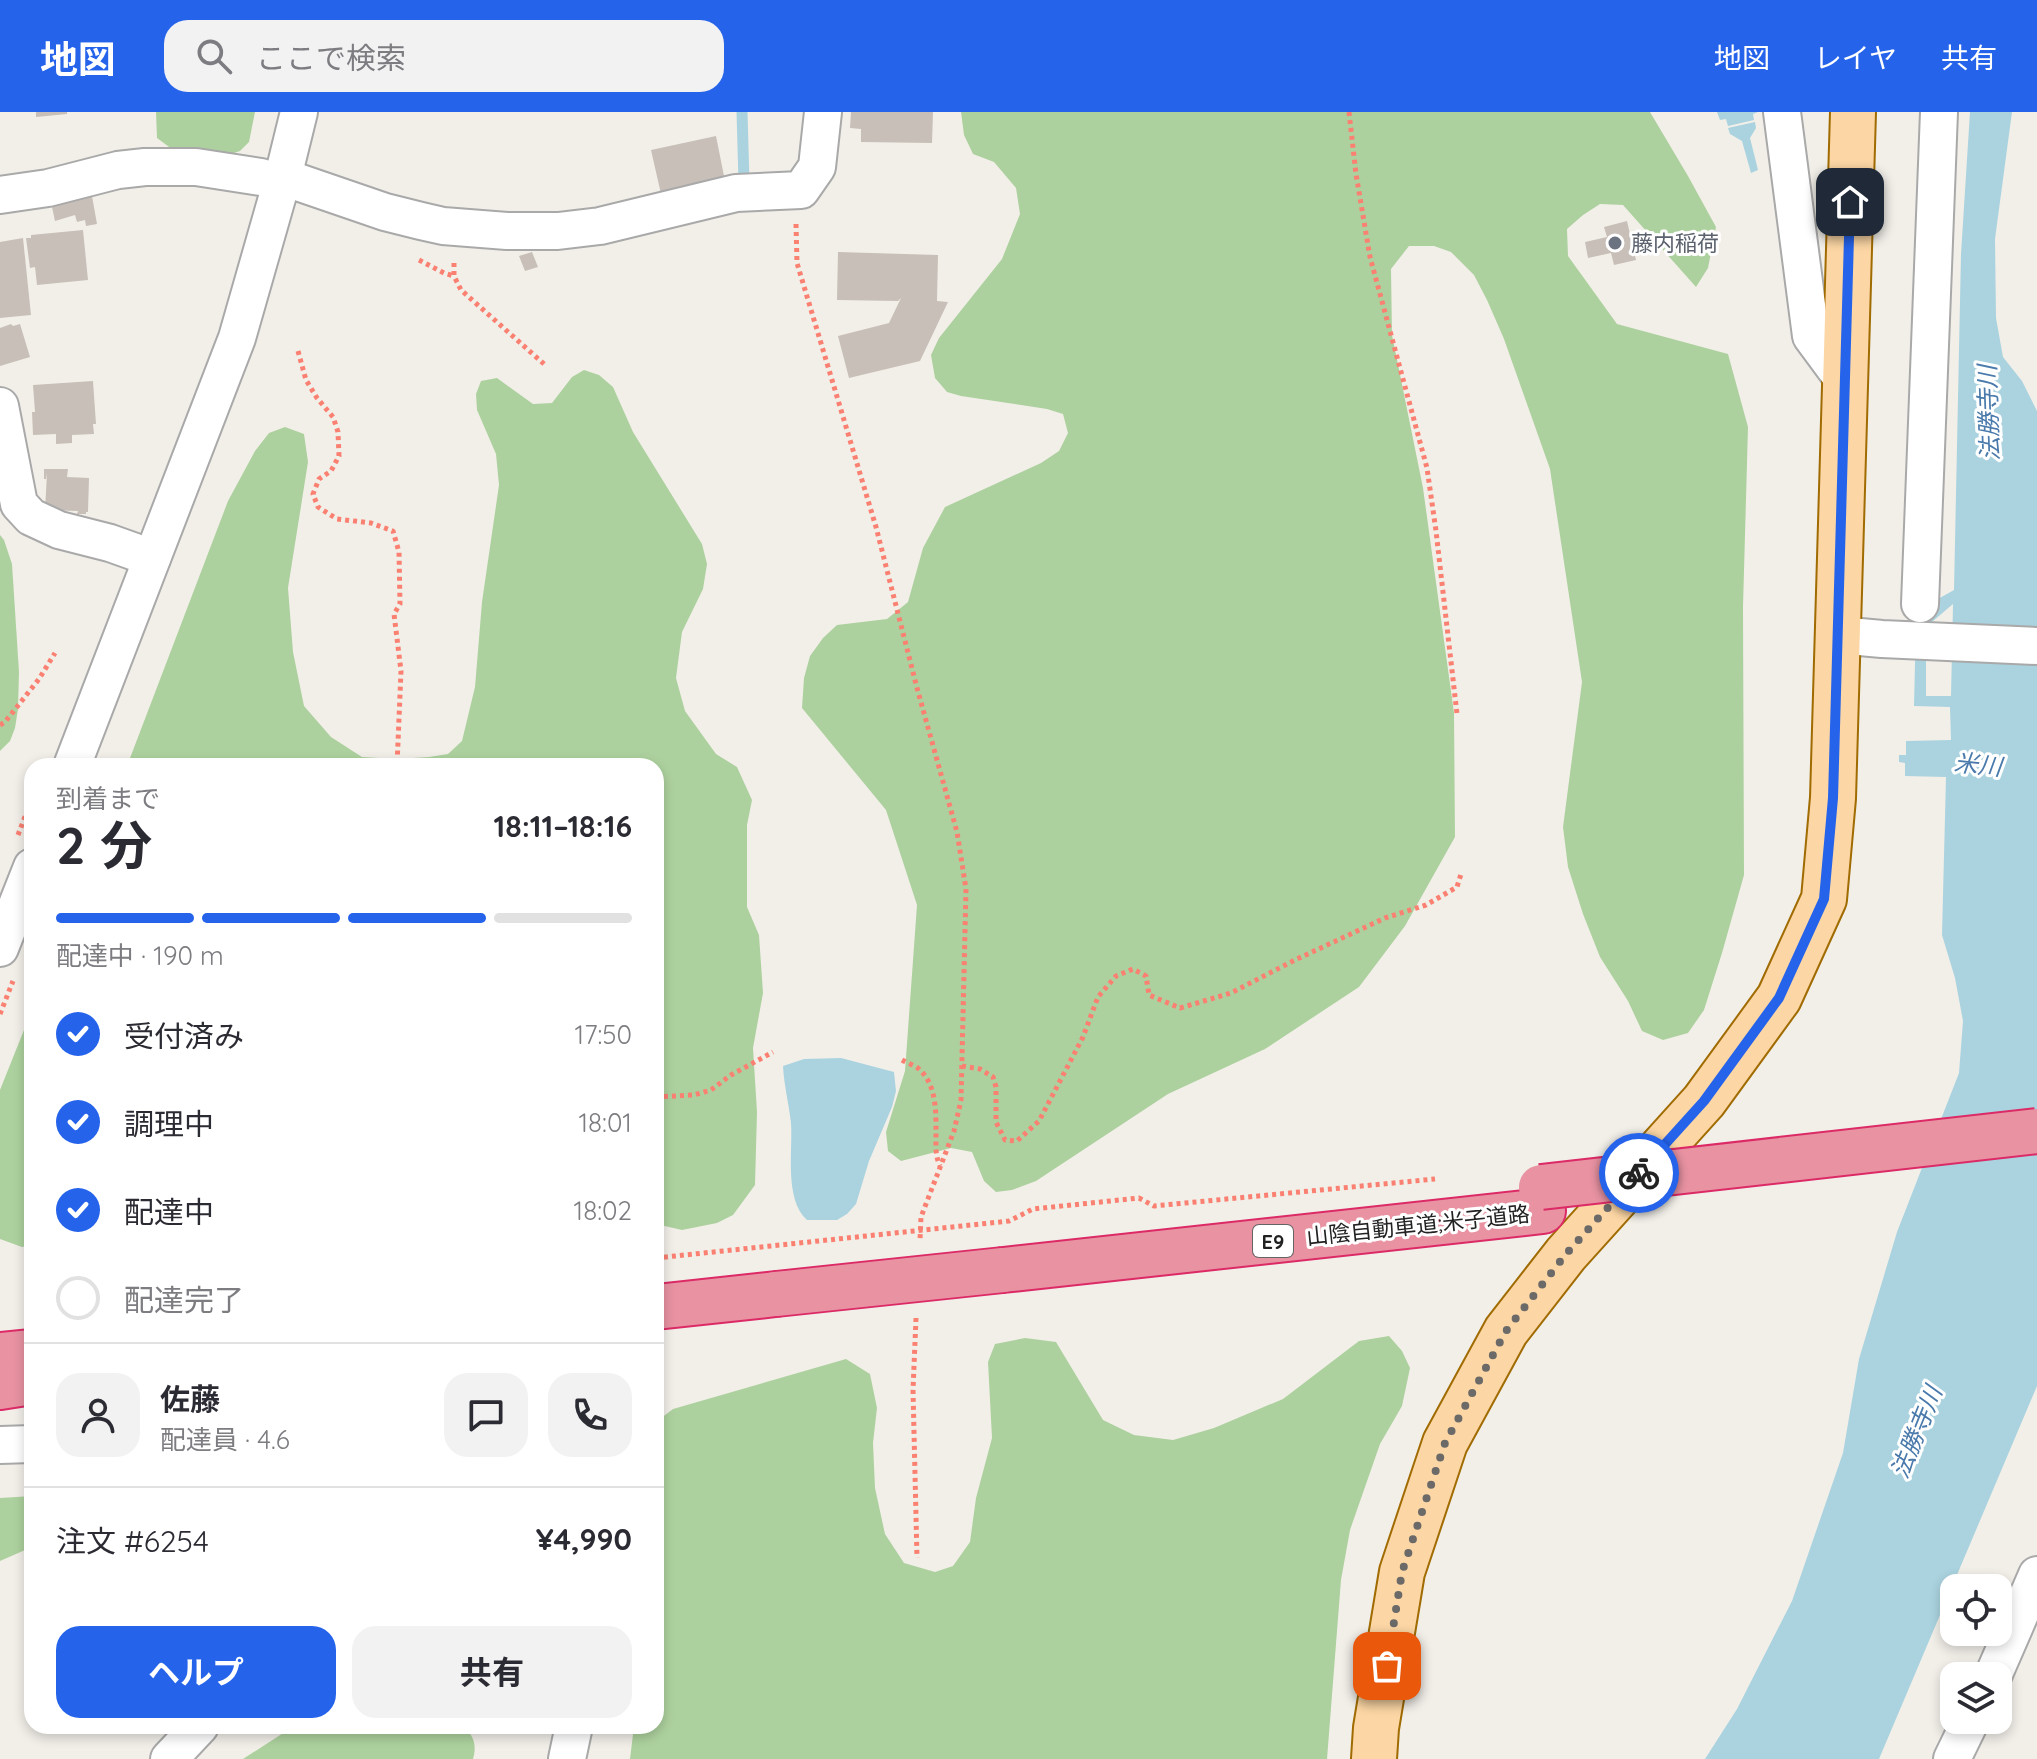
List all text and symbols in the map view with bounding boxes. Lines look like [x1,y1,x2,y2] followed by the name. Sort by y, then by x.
[164,20,724,92] search box
[192,34,236,78] icon: search
[40,35,116,83] text: 地図
[256,39,406,77] text: ここで検索
[1714,40,1770,75] text: 地図
[1814,40,1897,75] text: レイヤ
[1941,40,1997,75] text: 共有
[1816,168,1884,236] pin
[1828,180,1872,224] icon: home
[1631,229,1719,257] place label: 藤内稲荷
[1606,234,1624,252] marker: 藤内稲荷
[1971,362,2005,461] water label: 法勝寺川
[1953,747,2006,782] water label: 米川
[56,782,160,815] text: 到着まで
[494,807,632,845] text: 18:11–18:16
[56,812,152,877] text: 2 分
[56,939,224,972] text: 配達中 · 190 m
[56,1012,100,1056] icon: check
[124,1017,244,1055] text: 受付済み
[575,1018,632,1051] text: 17:50
[56,1100,100,1144] icon: check
[124,1105,214,1143] text: 調理中
[578,1106,632,1139] text: 18:01
[1599,1133,1679,1213] courier
[1617,1151,1661,1195] icon: bike
[56,1188,100,1232] icon: check
[124,1193,214,1231] text: 配達中
[574,1194,632,1227] text: 18:02
[1305,1199,1531,1251] street label: 山陰自動車道;米子道路
[1253,1225,1293,1257] road number: E9
[124,1281,244,1319] text: 配達完了
[56,1373,140,1457] button: person
[444,1373,528,1457] button: chat
[548,1373,632,1457] button: phone
[1884,1379,1949,1482] water label: 法勝寺川
[160,1380,220,1418] text: 佐藤
[160,1423,290,1456] text: 配達員 · 4.6
[536,1520,632,1558] text: ¥4,990
[56,1522,209,1560] text: 注文 #6254
[1940,1574,2012,1734] map controls
[1940,1574,2012,1646] button: locate
[56,1626,336,1718] button: ヘルプ
[352,1626,632,1718] button: 共有
[1353,1632,1421,1700] pin
[1365,1644,1409,1688] icon: bag
[1940,1662,2012,1734] button: layers

